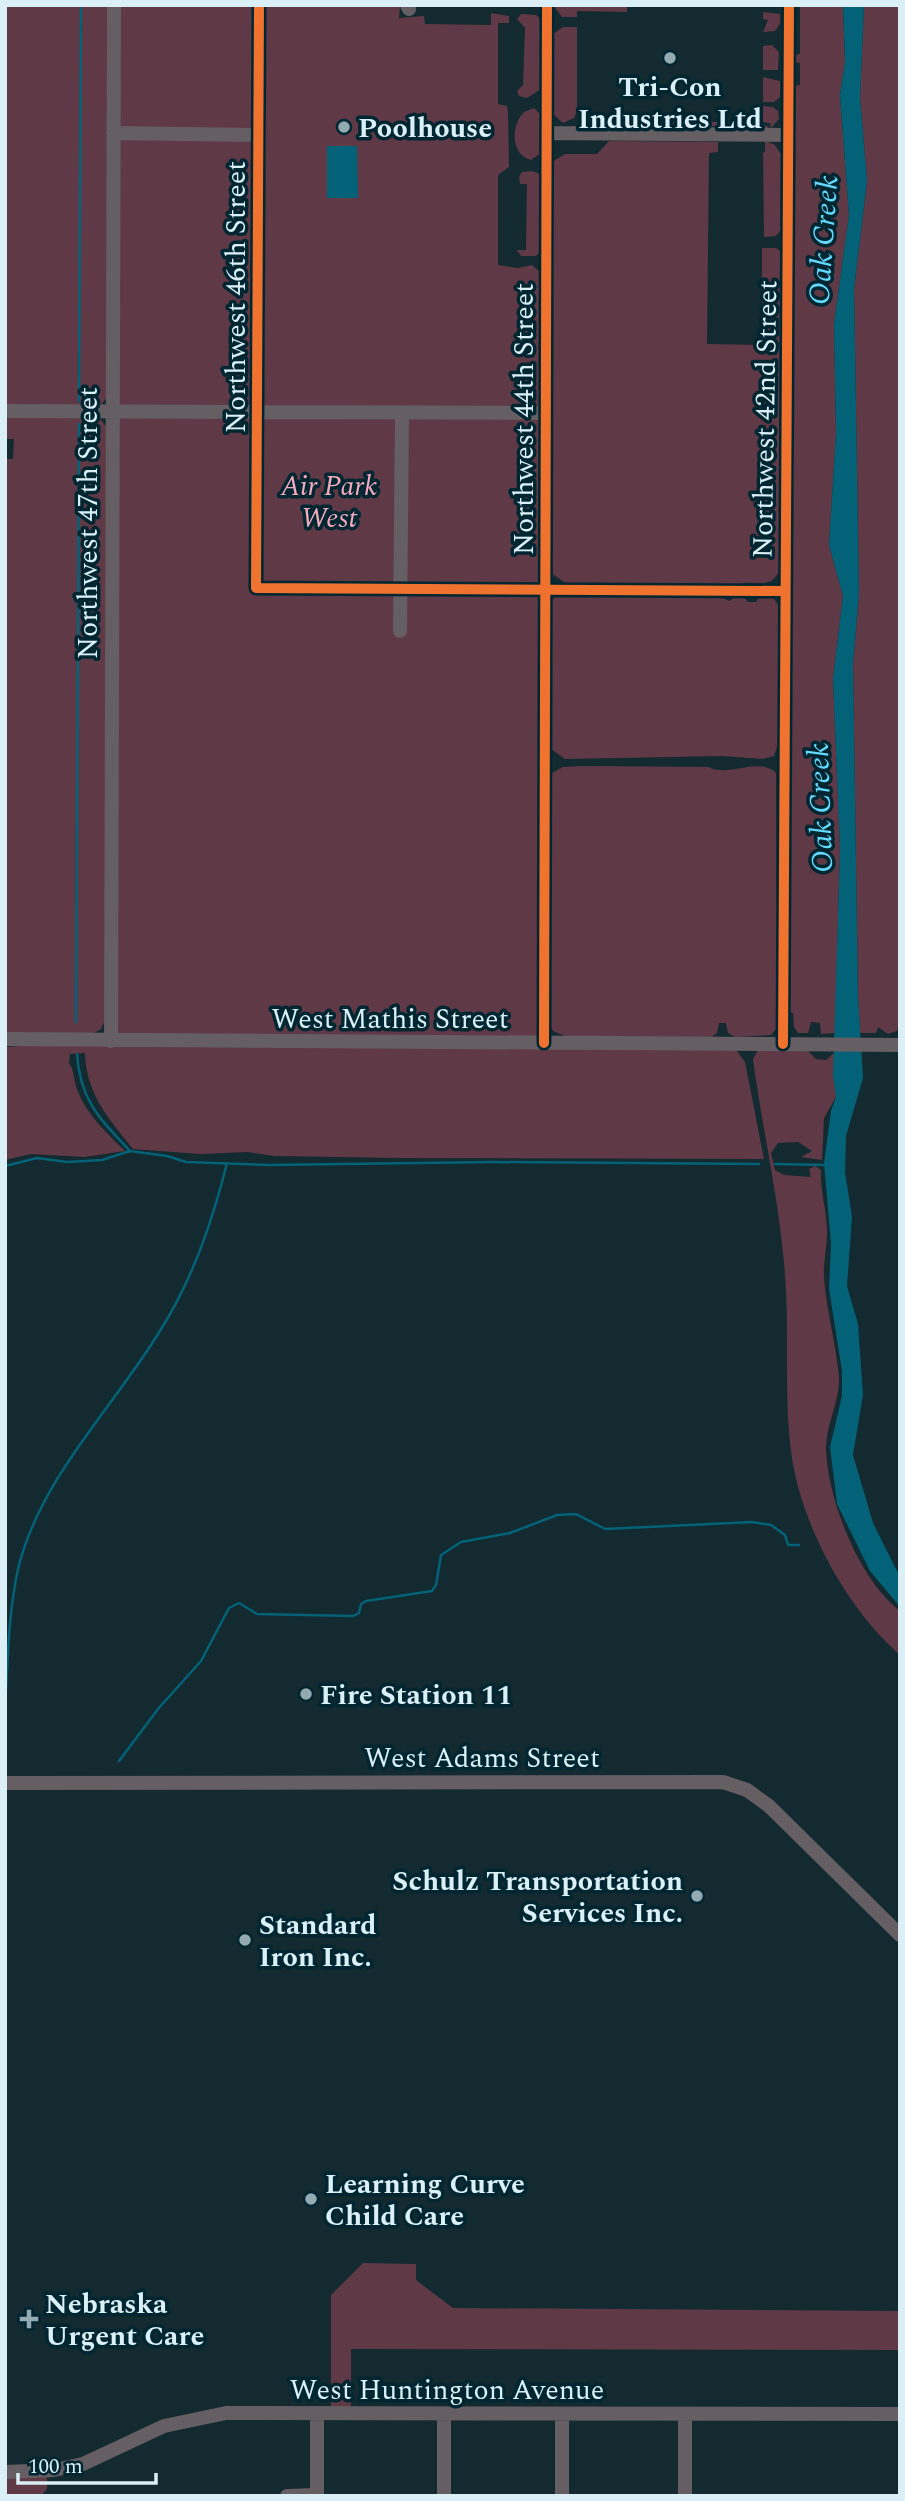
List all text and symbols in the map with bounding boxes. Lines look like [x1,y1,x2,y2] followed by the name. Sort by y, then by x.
[662,50,678,66] marker: Tri-Con Industries Ltd
[578,66,762,141] place label: Tri-Con Industries Ltd
[358,107,492,150] place label: Poolhouse
[336,119,352,135] marker: Poolhouse
[215,161,258,433] street label: Northwest 46th Street
[797,174,851,306] water label: Oak Creek
[742,279,789,559] street label: Northwest 42nd Street
[503,283,546,555] street label: Northwest 44th Street
[67,387,110,659] street label: Northwest 47th Street
[280,465,377,540] park label: Air Park West
[796,742,846,874] water label: Oak Creek
[271,998,509,1041] street label: West Mathis Street
[320,1674,512,1717] place label: Fire Station 11
[298,1686,314,1702] marker: Fire Station 11
[364,1737,600,1780] street label: West Adams Street
[392,1860,683,1935] place label: Schulz Transportation Services Inc.
[689,1888,705,1904] marker: Schulz Transportation Services Inc.
[259,1904,377,1979] place label: Standard Iron Inc.
[237,1932,253,1948] marker: Standard Iron Inc.
[325,2163,525,2238] place label: Learning Curve Child Care
[303,2191,319,2207] marker: Learning Curve Child Care
[45,2283,204,2358] place label: Nebraska Urgent Care
[19,2309,39,2329] marker: Nebraska Urgent Care
[290,2369,604,2412] street label: West Huntington Avenue
[18,2442,156,2486] scale bar
[28,2451,83,2483] text: 100 m

